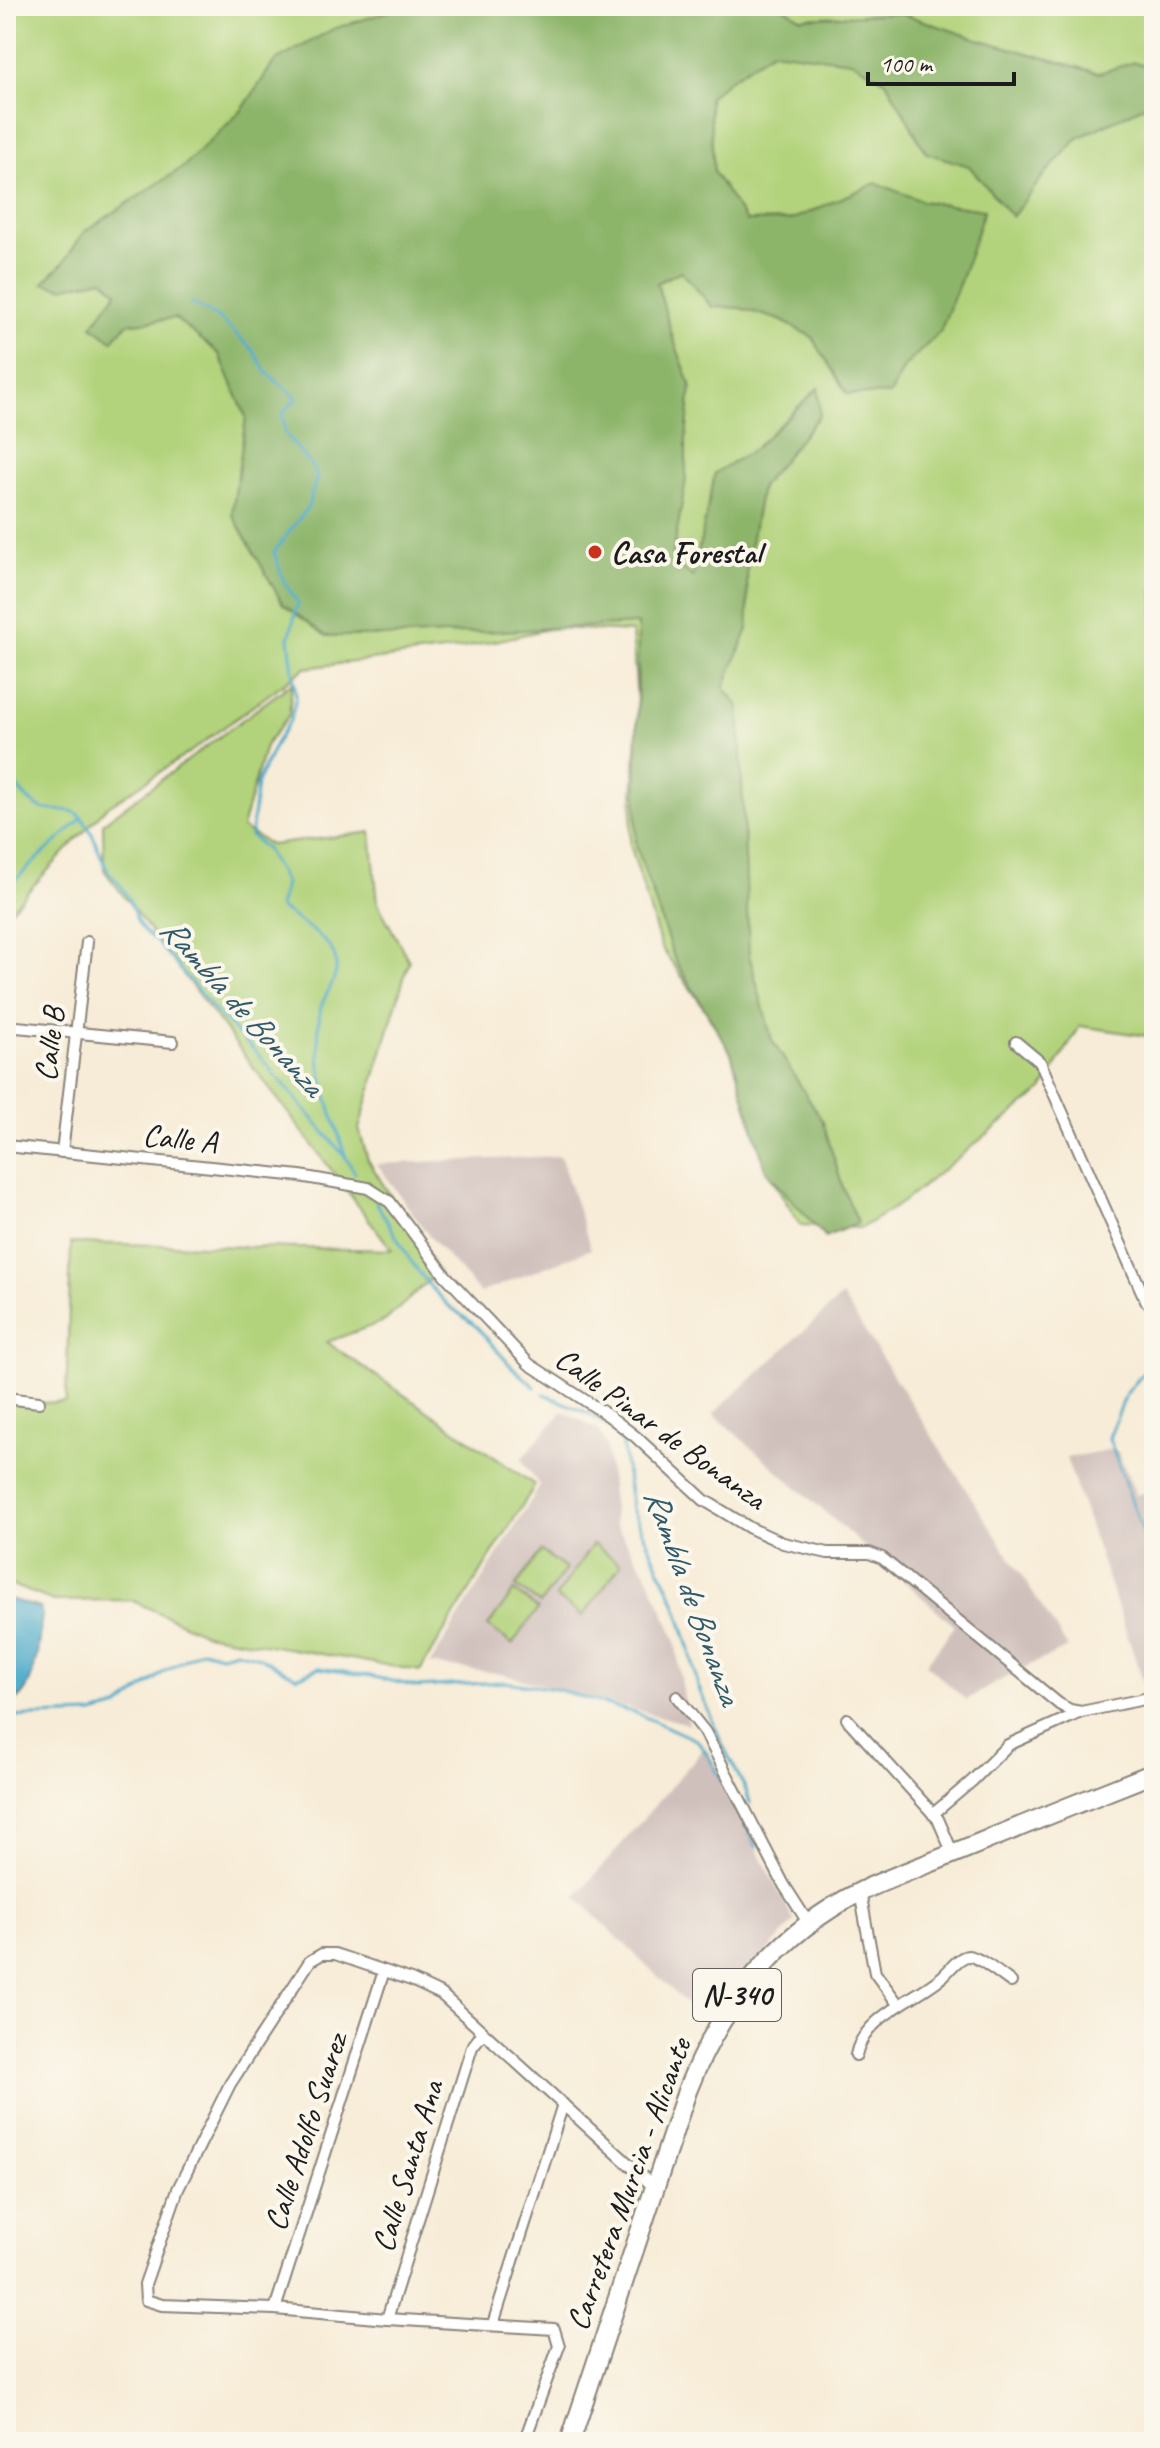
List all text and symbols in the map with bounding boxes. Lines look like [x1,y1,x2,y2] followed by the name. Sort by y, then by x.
[868,36,1014,86] scale bar
[880,49,934,79] text: 100 m
[611,532,768,573] place label: Casa Forestal
[586,543,604,561] marker: Casa Forestal
[151,908,337,1107] water label: Rambla de Bonanza
[25,1002,75,1084] street label: Calle B
[141,1114,221,1163] street label: Calle A
[547,1338,776,1520] street label: Calle Pinar de Bonanza
[635,1483,754,1713] water label: Rambla de Bonanza
[693,1969,781,2021] road number: N-340
[254,2025,358,2236] street label: Calle Adolfo Suarez
[557,2030,701,2336] street label: Carretera Murcia - Alicante
[362,2074,454,2257] street label: Calle Santa Ana

